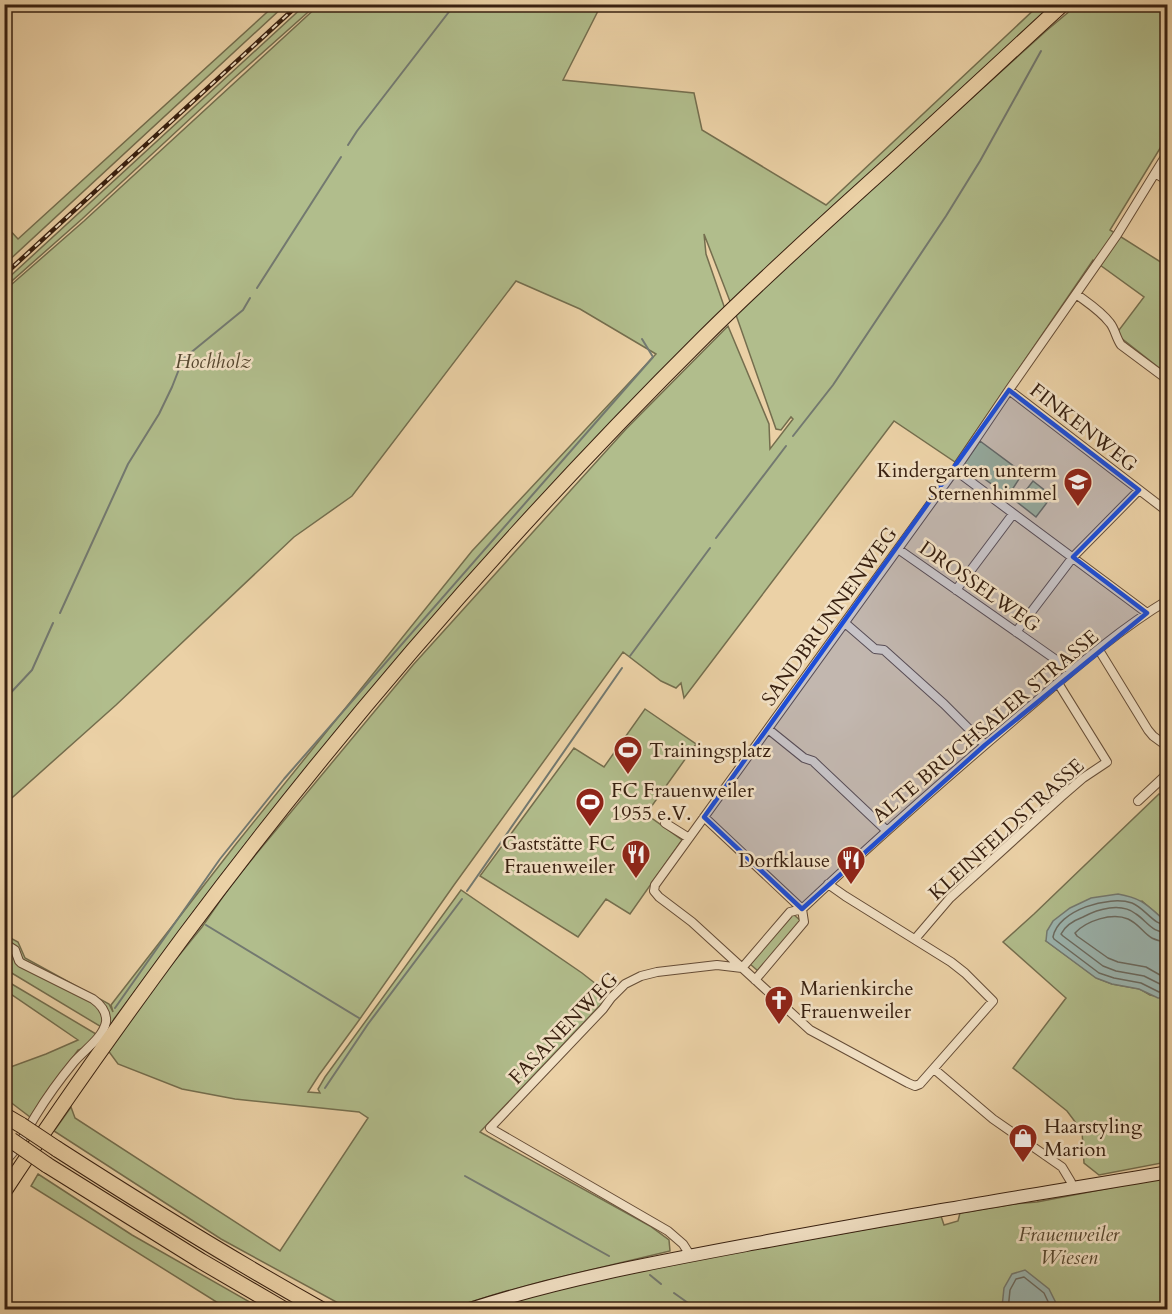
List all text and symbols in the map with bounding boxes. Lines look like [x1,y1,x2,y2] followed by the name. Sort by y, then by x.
[175,348,252,375] park label: Hochholz
[1024,377,1143,478] street label: FINKENWEG
[877,457,1057,507] place label: Kindergarten unterm Sternenhimmel
[1062,466,1094,508] school or university icon: Kindergarten unterm Sternenhimmel
[755,521,904,711] street label: SANDBRUNNENWEG
[914,535,1046,638] street label: DROSSELWEG
[866,624,1104,829] street label: ALTE BRUCHSALER STRASSE
[612,734,644,776] sports icon: Trainingsplatz
[649,737,771,764] place label: Trainingsplatz
[923,752,1090,906] street label: KLEINFELDSTRASSE
[611,777,755,827] place label: FC Frauenweiler 1955 e.V.
[574,786,606,828] sports icon: FC Frauenweiler 1955 e.V.
[502,830,616,880] place label: Gaststätte FC Frauenweiler
[620,838,652,880] restaurant icon: Gaststätte FC Frauenweiler
[835,844,867,886] restaurant icon: Dorfklause
[738,847,830,874] place label: Dorfklause
[503,966,624,1090] street label: FASANENWEG
[800,975,914,1025] place label: Marienkirche Frauenweiler
[763,984,795,1026] church icon: Marienkirche Frauenweiler
[1044,1113,1143,1163] place label: Haarstyling Marion
[1007,1122,1039,1164] shop icon: Haarstyling Marion
[1019,1221,1121,1271] park label: Frauenweiler Wiesen

